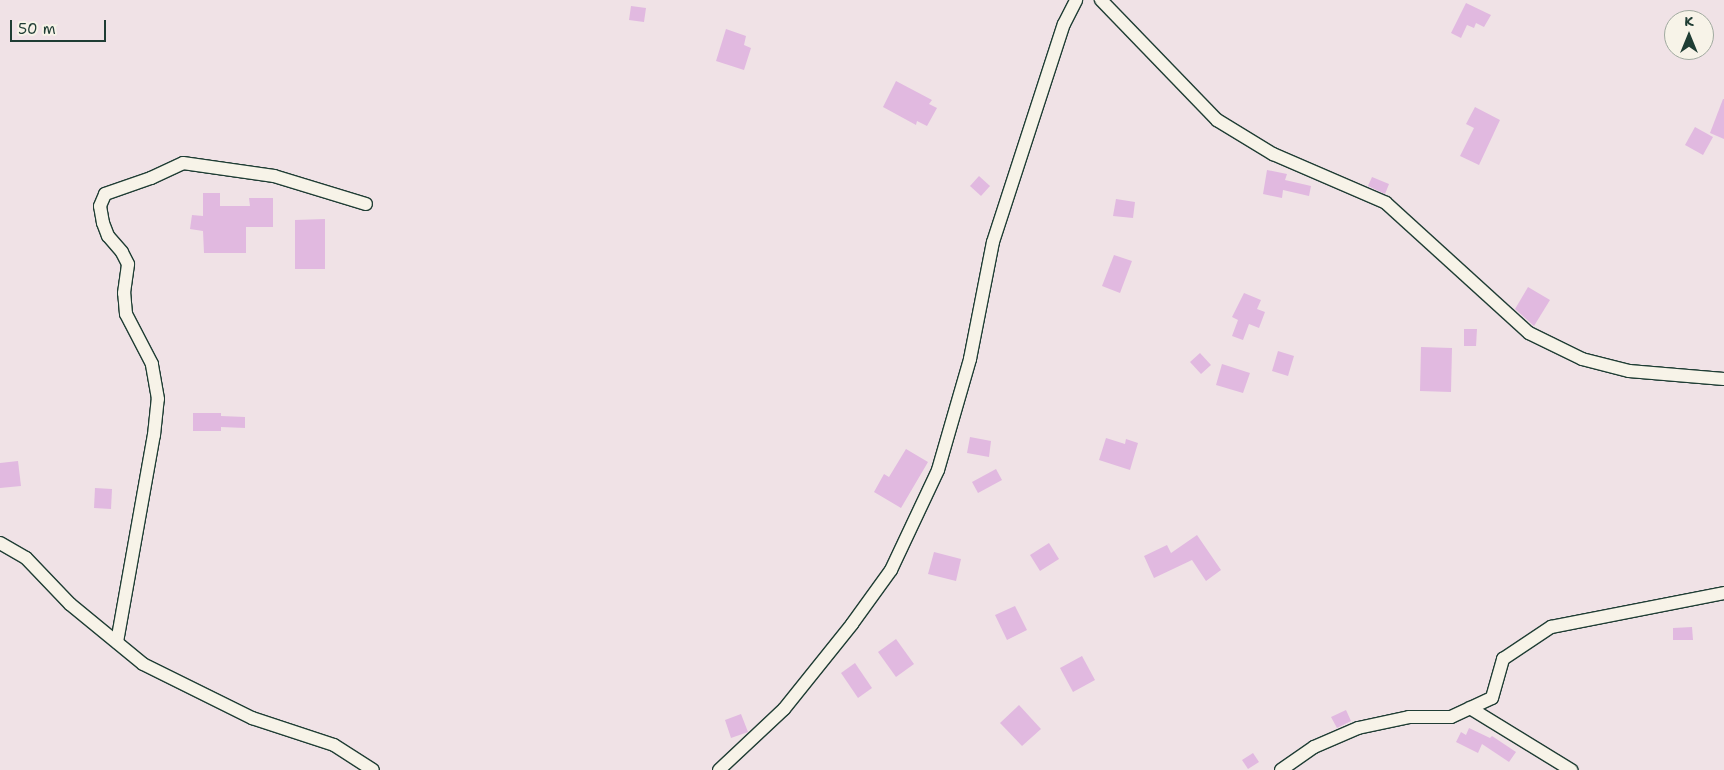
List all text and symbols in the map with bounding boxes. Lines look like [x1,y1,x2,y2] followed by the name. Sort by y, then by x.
[12,10,109,42] scale bar
[1664,10,1714,60] north arrow
[1684,12,1694,30] text: K
[18,19,56,39] text: 50 m

